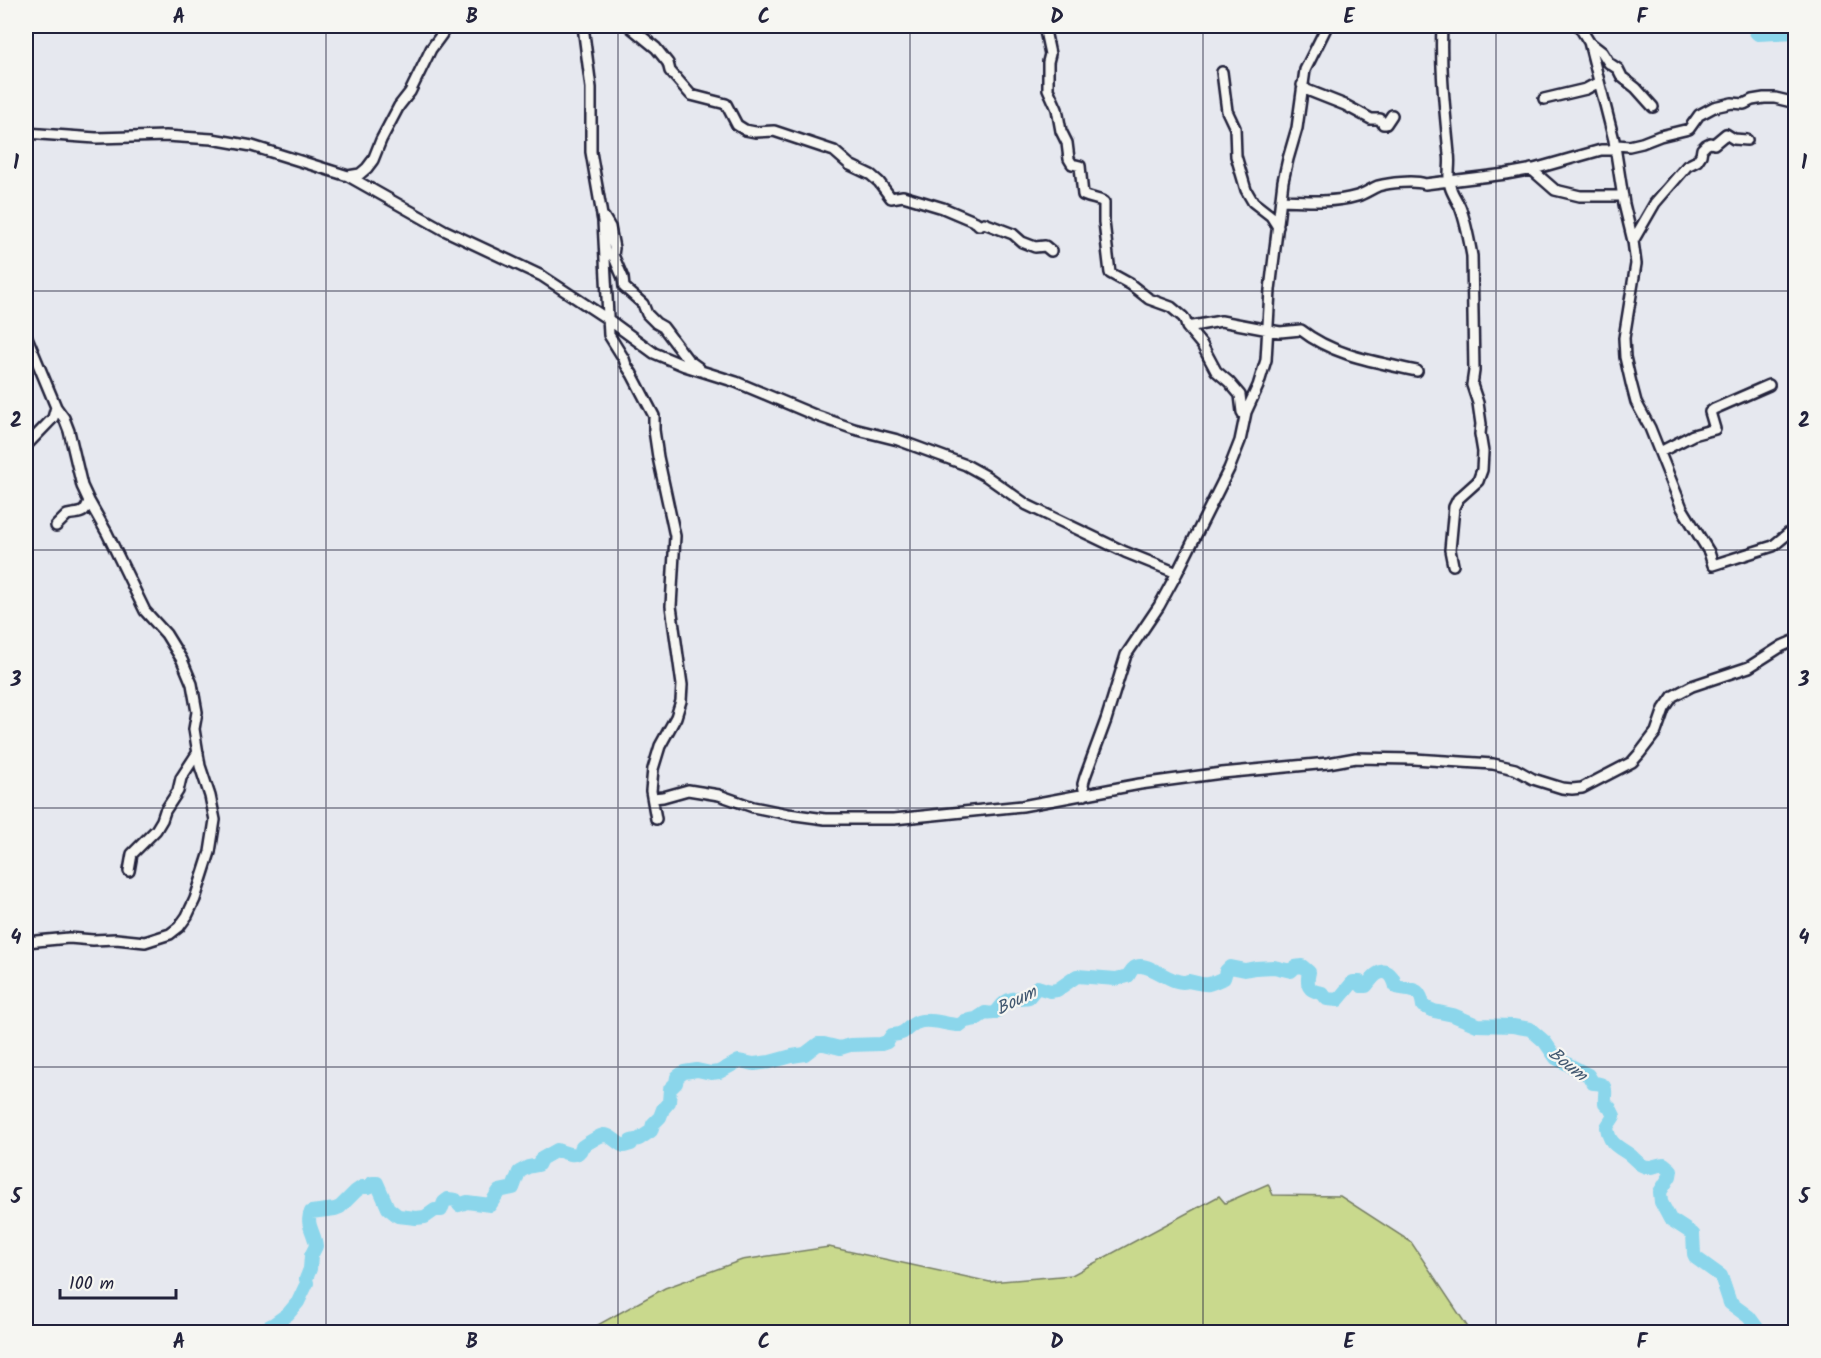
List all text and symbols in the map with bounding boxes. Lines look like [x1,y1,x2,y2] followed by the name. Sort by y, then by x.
[173,2,185,34] text: A
[466,2,478,34] text: B
[758,2,770,34] text: C
[1050,2,1064,34] text: D
[1343,2,1355,34] text: E
[1637,2,1649,34] text: F
[13,148,19,180] text: 1
[1801,148,1807,180] text: 1
[10,406,22,438] text: 2
[1798,406,1810,438] text: 2
[10,665,22,697] text: 3
[1798,665,1810,697] text: 3
[11,923,22,955] text: 4
[1799,923,1810,955] text: 4
[991,978,1044,1024] water label: Boum
[1541,1041,1594,1091] water label: Boum
[10,1182,23,1214] text: 5
[1798,1182,1811,1214] text: 5
[60,1262,176,1300] scale bar
[69,1270,114,1299] text: 100 m
[173,1327,185,1358] text: A
[466,1327,478,1358] text: B
[758,1327,770,1358] text: C
[1050,1327,1064,1358] text: D
[1343,1327,1355,1358] text: E
[1637,1327,1649,1358] text: F

